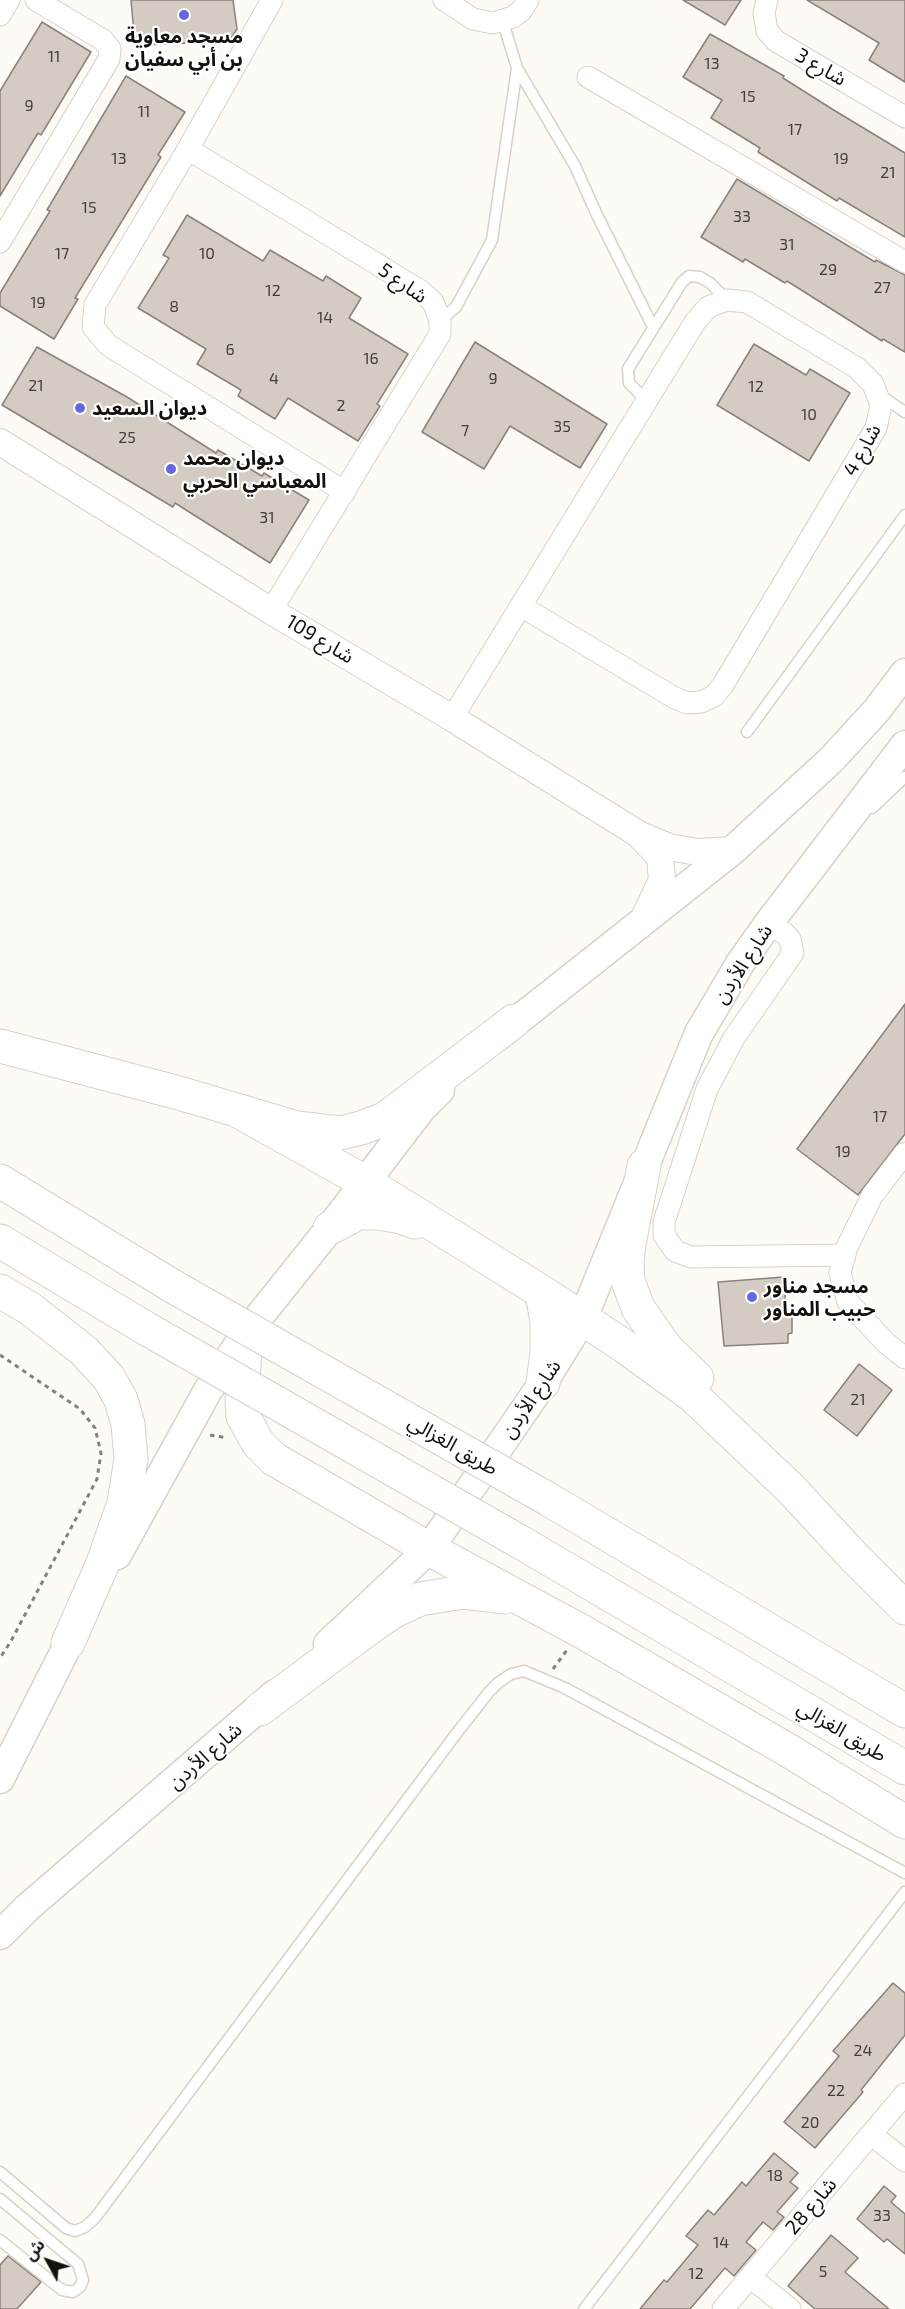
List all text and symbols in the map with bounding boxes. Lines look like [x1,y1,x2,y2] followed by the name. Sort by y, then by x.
[177,8,191,22] marker: مسجد معاوية بن أبي سفيان
[125,24,243,71] place label: مسجد معاوية بن أبي سفيان
[791,43,851,91] street label: شارع 3
[48,47,60,67] house number: 11
[704,54,720,74] house number: 13
[741,87,755,107] house number: 15
[24,96,34,116] house number: 9
[138,102,150,122] house number: 11
[788,120,802,140] house number: 17
[111,149,127,169] house number: 13
[833,149,849,169] house number: 19
[880,163,896,183] house number: 21
[82,198,96,218] house number: 15
[733,207,751,227] house number: 33
[779,235,795,255] house number: 31
[55,244,69,264] house number: 17
[199,244,215,264] house number: 10
[374,258,432,308] street label: شارع 5
[819,260,837,280] house number: 29
[873,278,891,298] house number: 27
[265,281,281,301] house number: 12
[30,293,46,313] house number: 19
[169,297,179,317] house number: 8
[317,308,333,328] house number: 14
[225,340,235,360] house number: 6
[363,349,379,369] house number: 16
[269,369,279,389] house number: 4
[488,369,498,389] house number: 9
[28,376,44,396] house number: 21
[748,377,764,397] house number: 12
[92,396,207,420] place label: ديوان السعيد
[337,396,345,416] house number: 2
[73,401,87,415] marker: ديوان السعيد
[801,405,817,425] house number: 10
[553,417,571,437] house number: 35
[838,420,886,480] street label: شارع 4
[461,421,469,441] house number: 7
[118,428,136,448] house number: 25
[183,446,326,493] place label: ديوان محمد المعباسي الحربي
[164,462,178,476] marker: ديوان محمد المعباسي الحربي
[259,508,275,528] house number: 31
[282,609,358,669] street label: شارع 109
[708,920,778,1008] street label: شارع الأردن
[873,1107,887,1127] house number: 17
[835,1142,851,1162] house number: 19
[764,1274,876,1321] place label: مسجد مناور حبيب المناور
[745,1290,759,1304] marker: مسجد مناور حبيب المناور
[496,1355,566,1443] street label: شارع الأردن
[850,1390,866,1410] house number: 21
[404,1410,502,1480] street label: طريق الغزالي
[793,1695,891,1767] street label: طريق الغزالي
[163,1717,247,1795] street label: شارع الأردن
[854,2041,872,2061] house number: 24
[827,2081,845,2101] house number: 22
[801,2113,819,2133] house number: 20
[767,2166,783,2186] house number: 18
[780,2173,842,2239] street label: شارع 28
[873,2206,891,2226] house number: 33
[18,2231,78,2291] north arrow
[713,2233,729,2253] house number: 14
[20,2235,48,2264] text: ش
[819,2262,827,2282] house number: 5
[688,2264,704,2284] house number: 12

